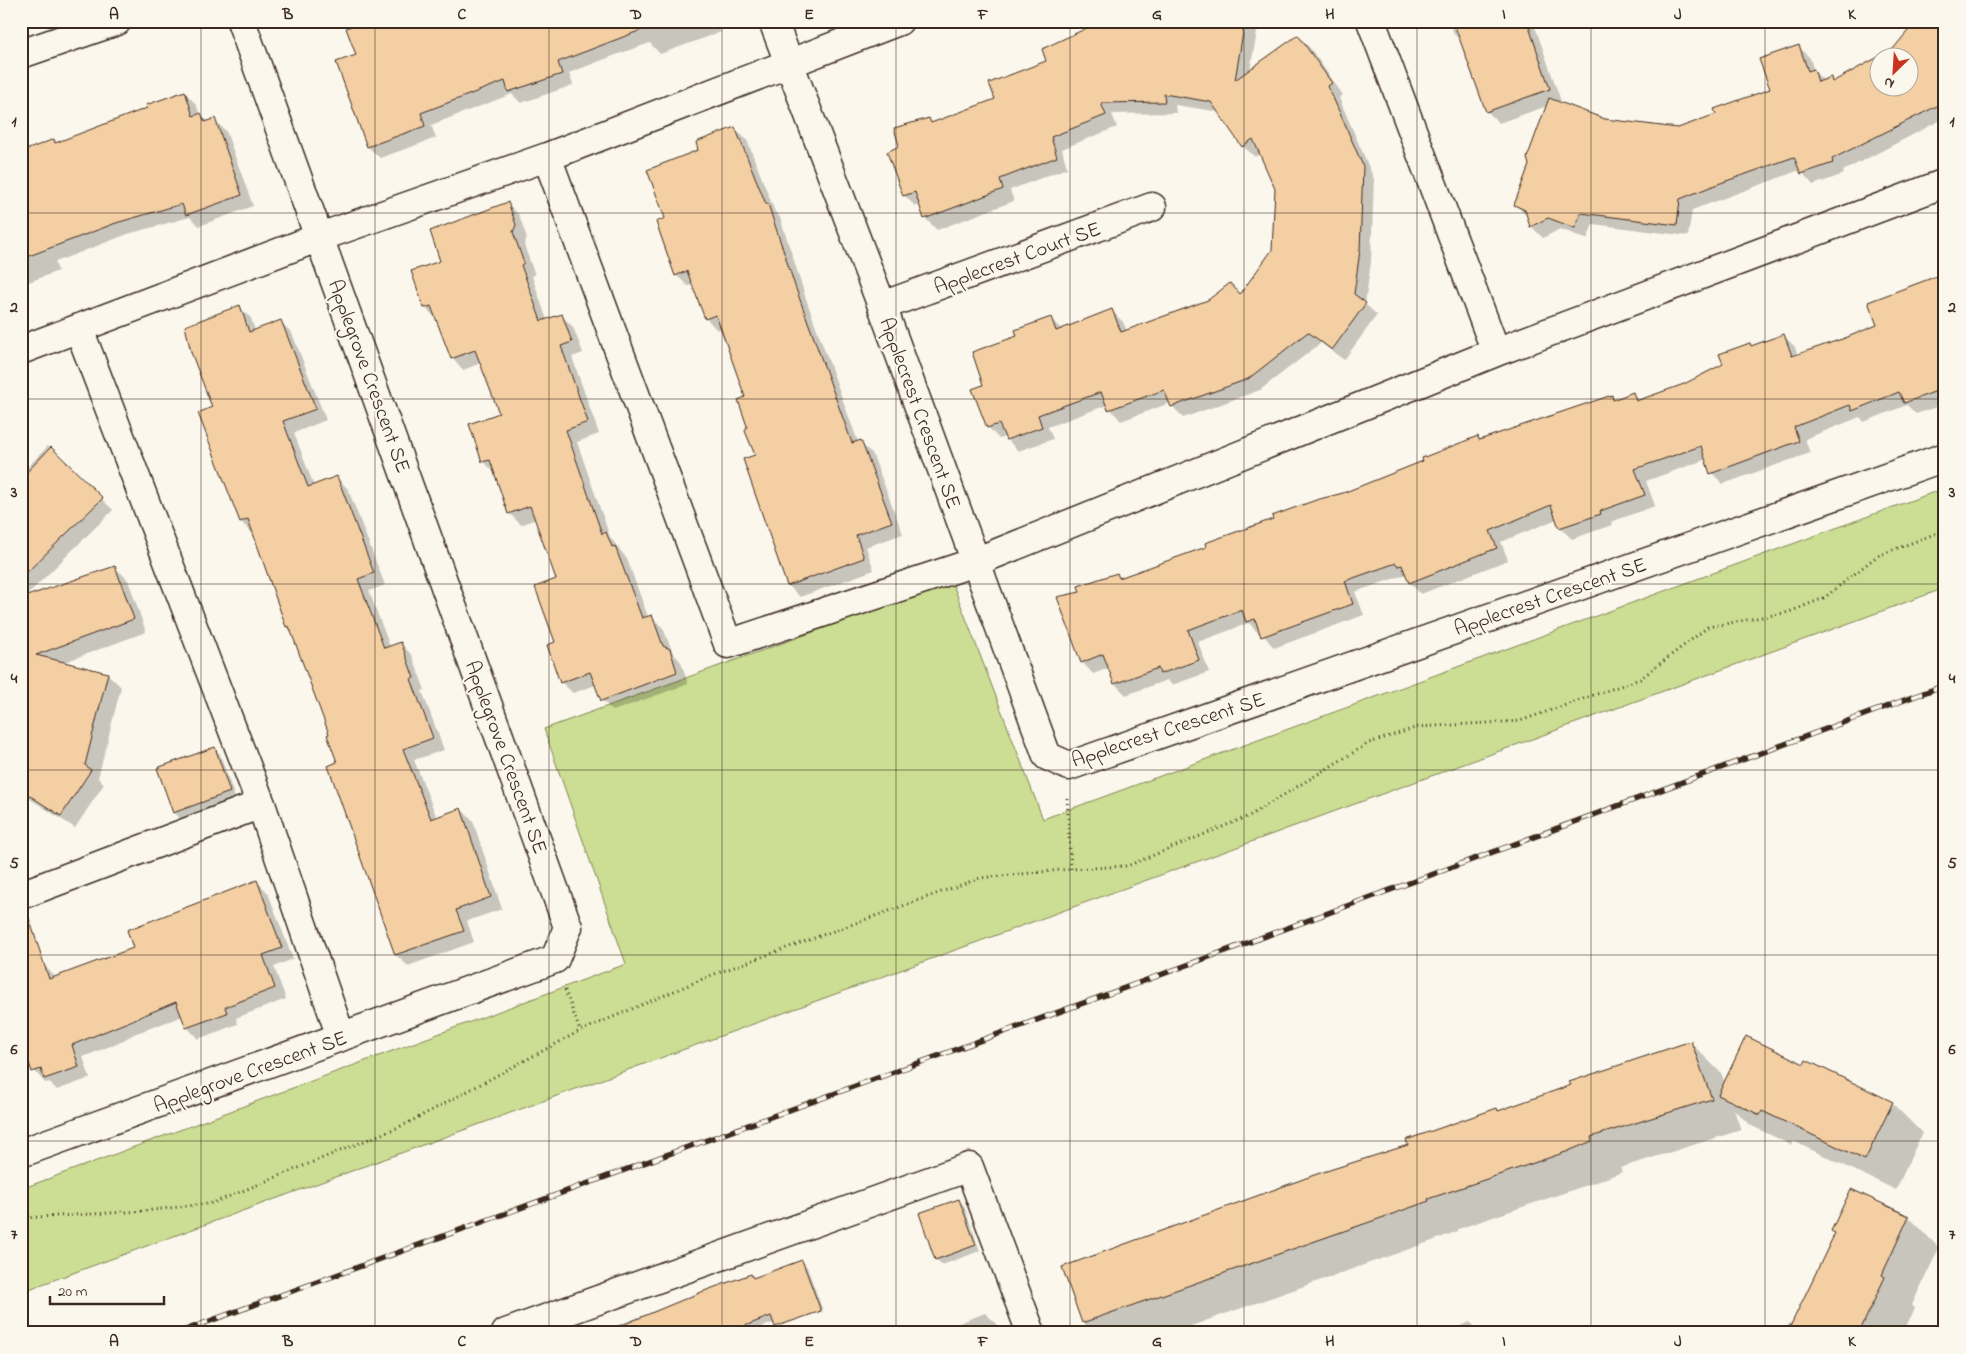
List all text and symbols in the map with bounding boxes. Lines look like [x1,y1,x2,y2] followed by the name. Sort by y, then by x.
[109,3,119,27] text: A
[282,3,294,27] text: B
[458,3,467,27] text: C
[629,3,642,27] text: D
[804,3,814,27] text: E
[977,3,989,27] text: F
[1152,3,1162,27] text: G
[1325,3,1335,27] text: H
[1502,3,1506,27] text: I
[1674,3,1682,27] text: J
[1848,3,1857,27] text: K
[1868,48,1918,98] north arrow
[1880,71,1898,94] text: N
[11,110,17,134] text: 1
[1949,110,1955,134] text: 1
[930,215,1105,303] street label: Applecrest Court SE
[317,276,417,478] street label: Applegrove Crescent SE
[9,296,18,320] text: 2
[1947,296,1956,320] text: 2
[870,314,968,514] street label: Applecrest Crescent SE
[10,481,18,505] text: 3
[1948,481,1956,505] text: 3
[1450,551,1651,645] street label: Applecrest Crescent SE
[454,657,554,859] street label: Applegrove Crescent SE
[10,667,18,691] text: 4
[1948,667,1956,691] text: 4
[1068,685,1269,776] street label: Applecrest Crescent SE
[9,852,19,876] text: 5
[1947,852,1957,876] text: 5
[150,1024,352,1124] street label: Applegrove Crescent SE
[9,1038,18,1062] text: 6
[1947,1038,1956,1062] text: 6
[11,1223,18,1247] text: 7
[1949,1223,1956,1247] text: 7
[50,1274,164,1306] scale bar
[58,1281,88,1303] text: 20 m
[109,1330,119,1354] text: A
[282,1330,294,1354] text: B
[458,1330,467,1354] text: C
[629,1330,642,1354] text: D
[804,1330,814,1354] text: E
[977,1330,989,1354] text: F
[1152,1330,1162,1354] text: G
[1325,1330,1335,1354] text: H
[1502,1330,1506,1354] text: I
[1674,1330,1682,1354] text: J
[1848,1330,1857,1354] text: K

